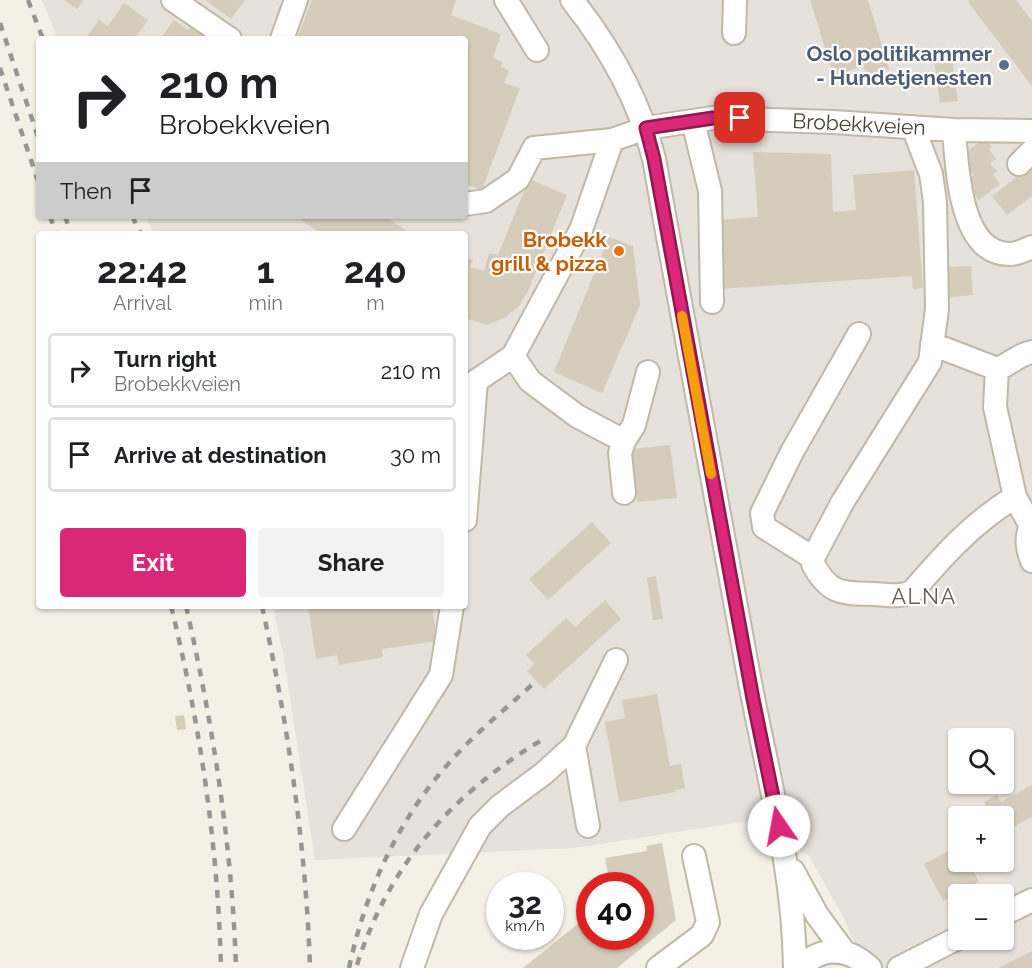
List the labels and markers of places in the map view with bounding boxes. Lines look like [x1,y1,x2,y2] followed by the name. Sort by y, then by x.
[806,41,992,90] place label: Oslo politikammer - Hundetjenesten
[997,58,1011,72] marker: Oslo politikammer - Hundetjenesten
[714,92,765,143] pin
[491,227,607,276] place label: Brobekk grill & pizza
[612,244,626,258] marker: Brobekk grill & pizza

